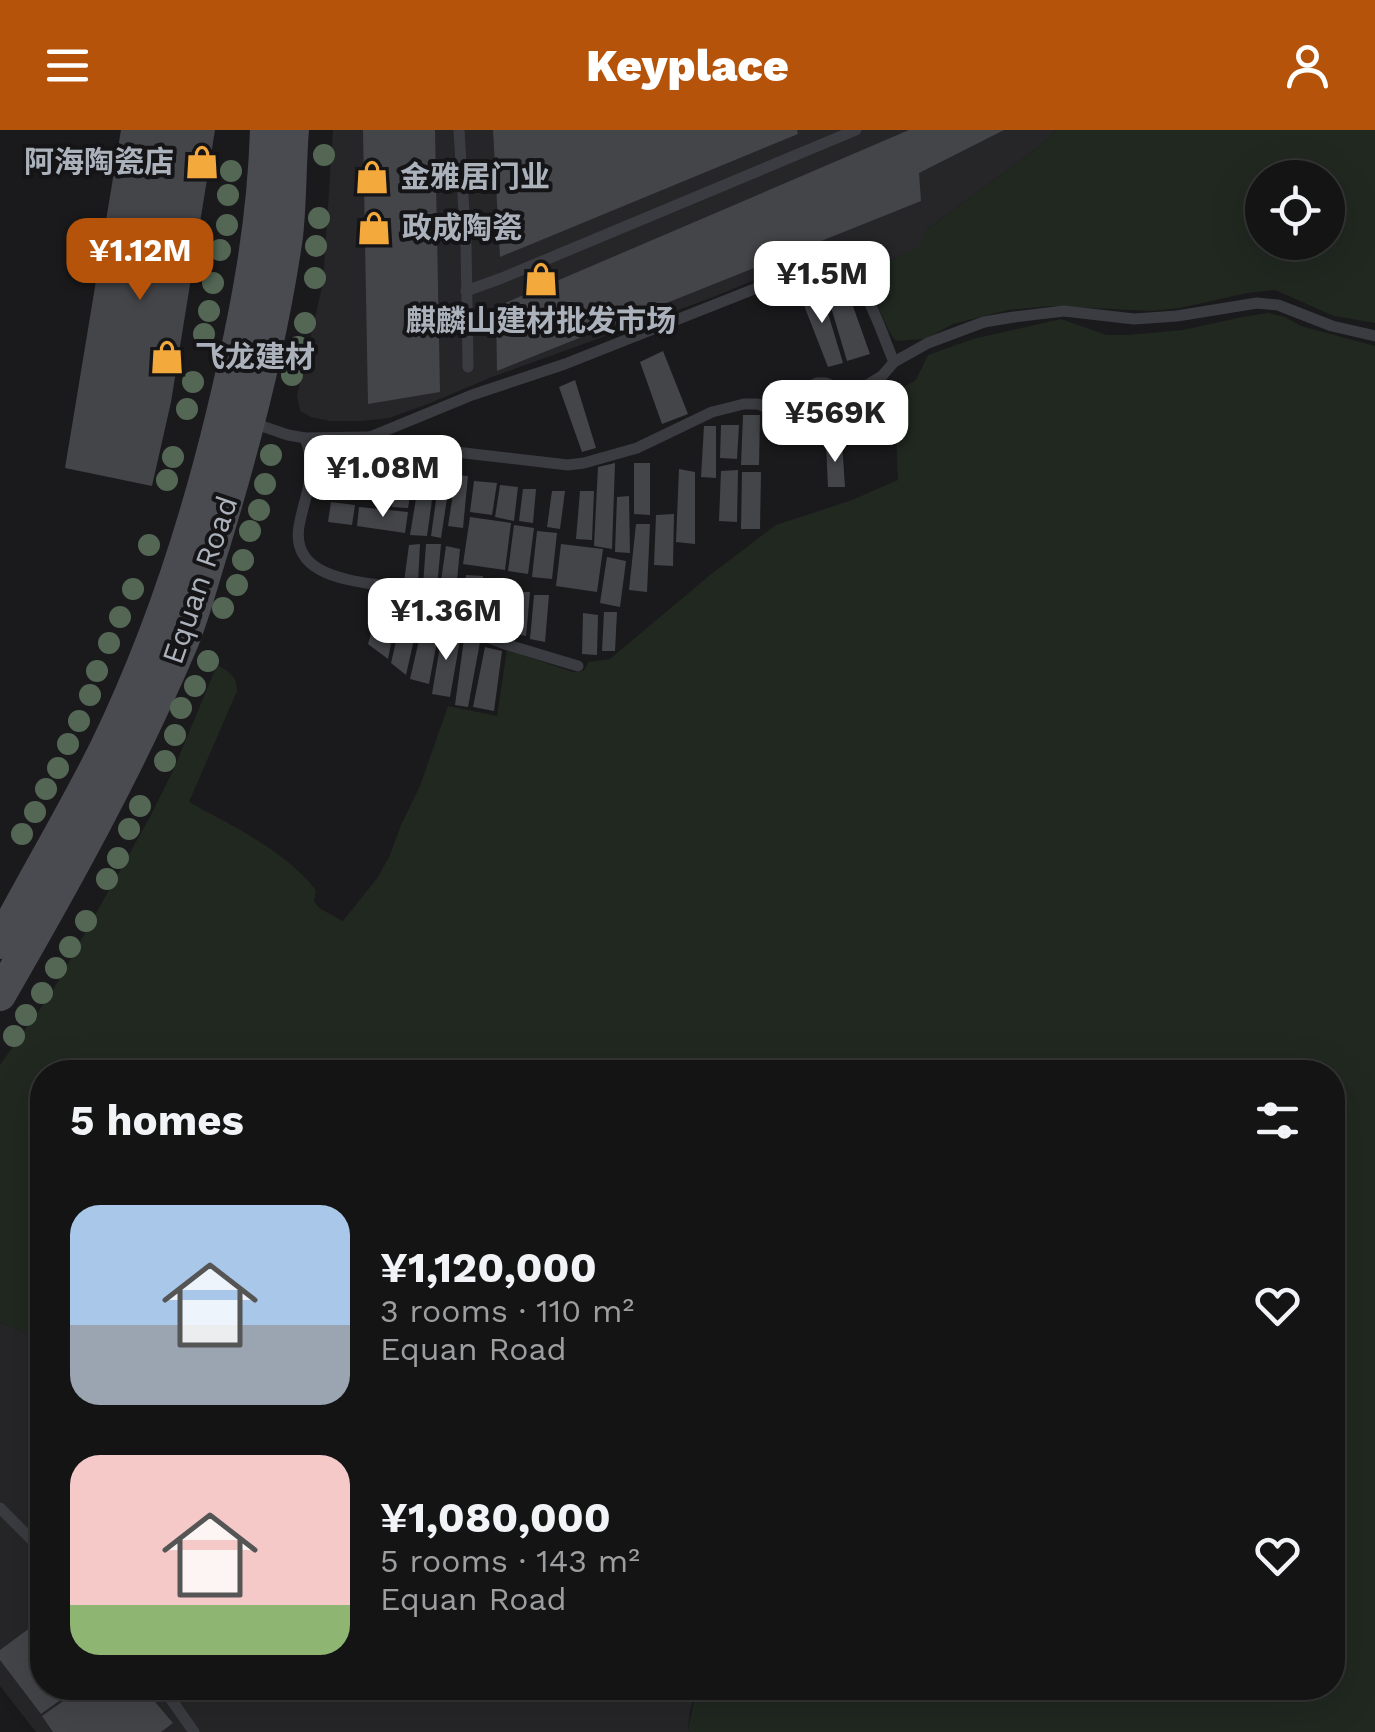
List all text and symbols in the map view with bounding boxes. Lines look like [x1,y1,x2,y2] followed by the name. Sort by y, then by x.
[40,38,95,93] icon: menu
[1280,38,1335,93] icon: person
[586,39,789,92] text: Keyplace
[183,143,221,181] shop icon: 阿海陶瓷店
[24,144,174,179] place label: 阿海陶瓷店
[353,158,391,196] shop icon: 金雅居门业
[400,159,550,194] place label: 金雅居门业
[1245,160,1345,260] map controls
[1245,160,1345,260] button: locate
[355,209,393,247] shop icon: 政成陶瓷
[402,210,522,245] place label: 政成陶瓷
[59,218,221,303] pin: ¥1.12M
[88,231,192,269] text: ¥1.12M
[752,241,892,326] pin: ¥1.5M
[776,254,868,292] text: ¥1.5M
[522,260,560,298] shop icon: 麒麟山建材批发市场
[406,303,676,338] place label: 麒麟山建材批发市场
[148,338,186,376] shop icon: 飞龙建材
[195,339,315,374] place label: 飞龙建材
[765,380,905,465] pin: ¥569K
[784,393,886,431] text: ¥569K
[302,435,464,520] pin: ¥1.08M
[326,448,440,486] text: ¥1.08M
[155,491,245,668] street label: Equan Road
[365,578,527,663] pin: ¥1.36M
[390,591,502,629] text: ¥1.36M
[1250,1093,1305,1148] icon: filters
[70,1096,244,1145] text: 5 homes
[380,1243,597,1292] text: ¥1,120,000
[150,1245,270,1365] icon: home
[1250,1278,1305,1333] icon: heart
[380,1292,634,1330] text: 3 rooms · 110 m²
[380,1330,567,1368] text: Equan Road
[380,1493,611,1542] text: ¥1,080,000
[150,1495,270,1615] icon: home
[1250,1528,1305,1583] icon: heart
[380,1542,640,1580] text: 5 rooms · 143 m²
[380,1580,567,1618] text: Equan Road

